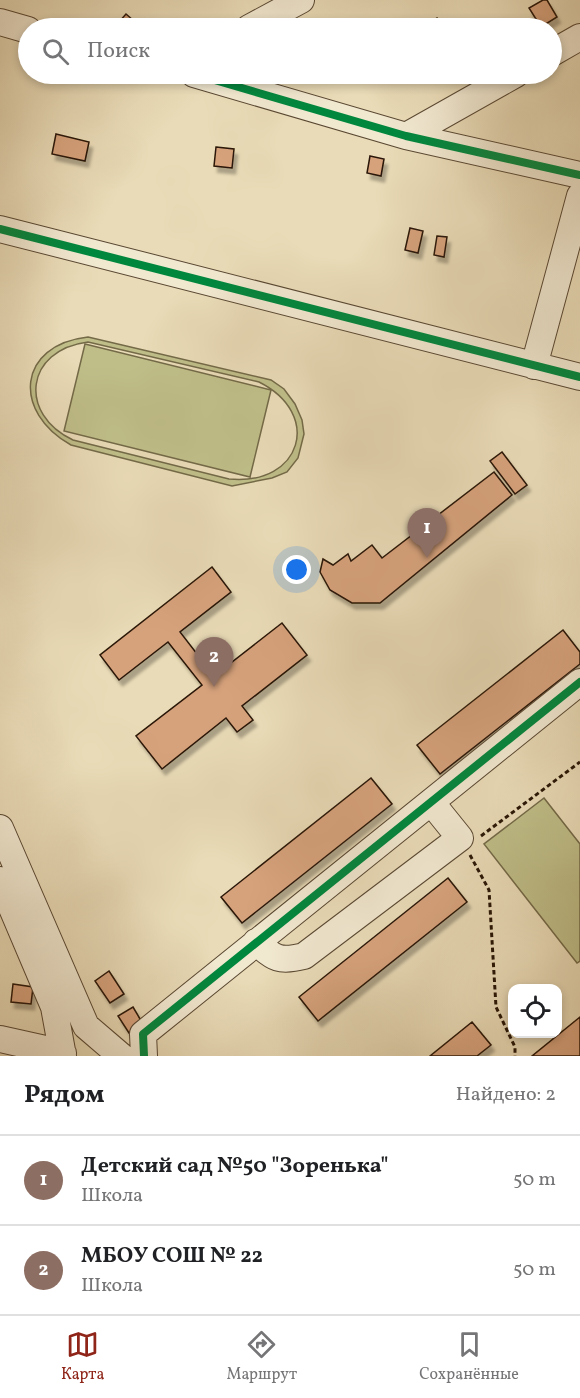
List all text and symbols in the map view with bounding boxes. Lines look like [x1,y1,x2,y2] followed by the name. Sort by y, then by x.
[18,18,562,84] search box
[39,35,72,68] icon: search
[87,36,150,67] text: Поиск
[408,508,446,558] pin: 1
[282,555,311,584] your location
[194,638,234,687] pin: 2
[508,984,562,1038] map controls
[508,984,562,1038] button: locate
[24,1077,104,1113] text: Рядом
[456,1081,556,1109] text: Найдено: 2
[81,1151,389,1182] text: Детский сад №50 "Зоренька"
[39,1166,48,1194] text: 1
[513,1166,556,1194] text: 50 m
[81,1182,143,1210] text: Школа
[81,1241,263,1272] text: МБОУ СОШ № 22
[38,1256,49,1284] text: 2
[513,1256,556,1284] text: 50 m
[81,1272,143,1300] text: Школа
[61,1328,104,1386] tab: Карта
[226,1328,297,1386] tab: Маршрут
[419,1328,519,1386] tab: Сохранённые

